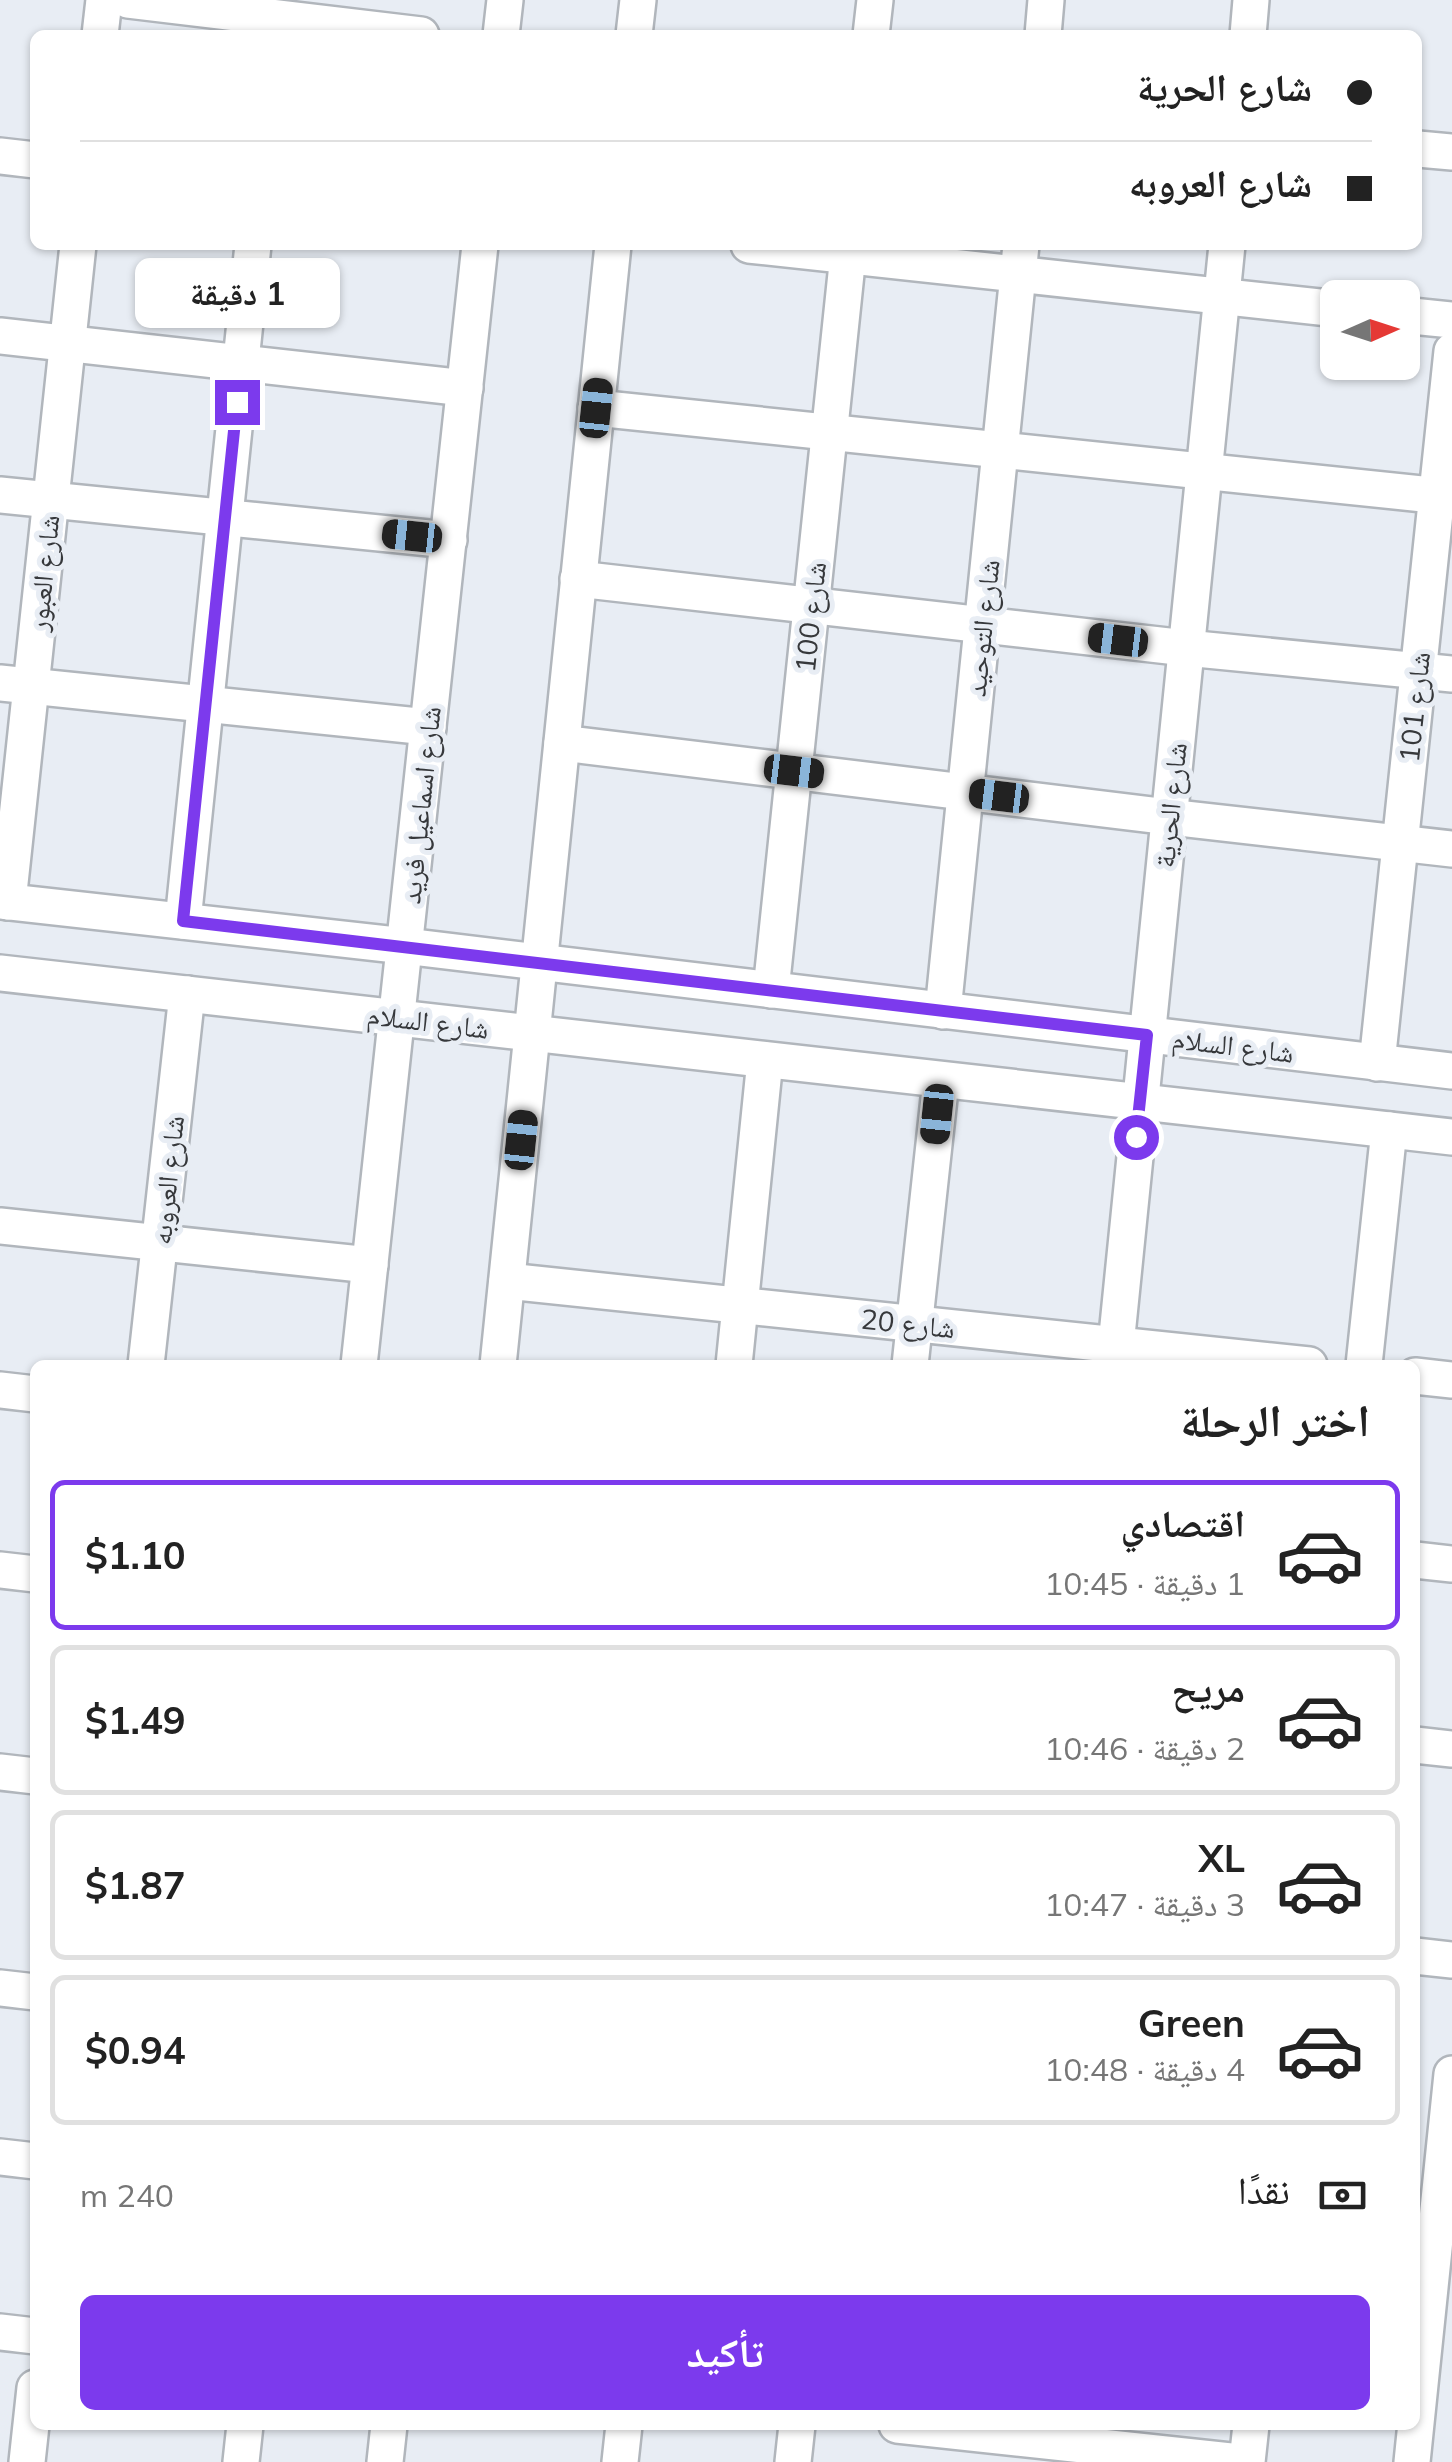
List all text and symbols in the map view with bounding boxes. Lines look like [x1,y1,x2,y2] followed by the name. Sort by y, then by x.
[1137,63,1312,111] text: شارع الحرية
[1129,159,1312,207] text: شارع العروبه
[134,257,340,327] callout: 1 دقيقة
[190,273,285,313] text: 1 دقيقة
[1320,280,1420,380] north arrow
[1320,280,1420,380] map controls
[578,377,614,439] car
[215,380,260,425] route end
[19,513,68,634] street label: شارع العبور
[381,518,443,554] car
[957,558,1008,698] street label: شارع التوحيد
[787,560,834,674] street label: شارع 100
[1086,621,1150,659] car
[1391,650,1438,764] street label: شارع 101
[392,705,449,906] street label: شارع اسماعيل فريد
[1146,741,1195,869] street label: شارع الحرية
[762,752,826,790] car
[967,777,1031,815] car
[365,996,491,1048] street label: شارع السلام
[1170,1020,1296,1072] street label: شارع السلام
[919,1083,955,1145] car
[503,1109,539,1171] car
[143,1114,192,1246] street label: شارع العروبه
[1114,1115,1159,1160] route start
[859,1301,957,1346] street label: شارع 20
[1180,1392,1370,1448] text: اختر الرحلة
[1121,1499,1245,1547] text: اقتصادي
[1275,1510,1365,1600] icon: car
[85,1531,186,1579] text: $1.10
[1044,1563,1245,1603] text: 1 دقيقة · 10:45
[1171,1664,1245,1712] text: مريح
[1275,1675,1365,1765] icon: car
[85,1696,186,1744] text: $1.49
[1044,1728,1245,1768] text: 2 دقيقة · 10:46
[1198,1834,1245,1882] text: XL
[1275,1840,1365,1930] icon: car
[85,1861,186,1909] text: $1.87
[1044,1884,1245,1924] text: 3 دقيقة · 10:47
[1138,1999,1245,2047] text: Green
[1275,2005,1365,2095] icon: car
[85,2026,186,2074] text: $0.94
[1044,2049,1245,2089] text: 4 دقيقة · 10:48
[1238,2166,1290,2214] text: نقدًا
[1315,2168,1370,2223] icon: cash
[80,2175,174,2215] text: 240 m
[80,2295,1370,2410] button: تأكيد

